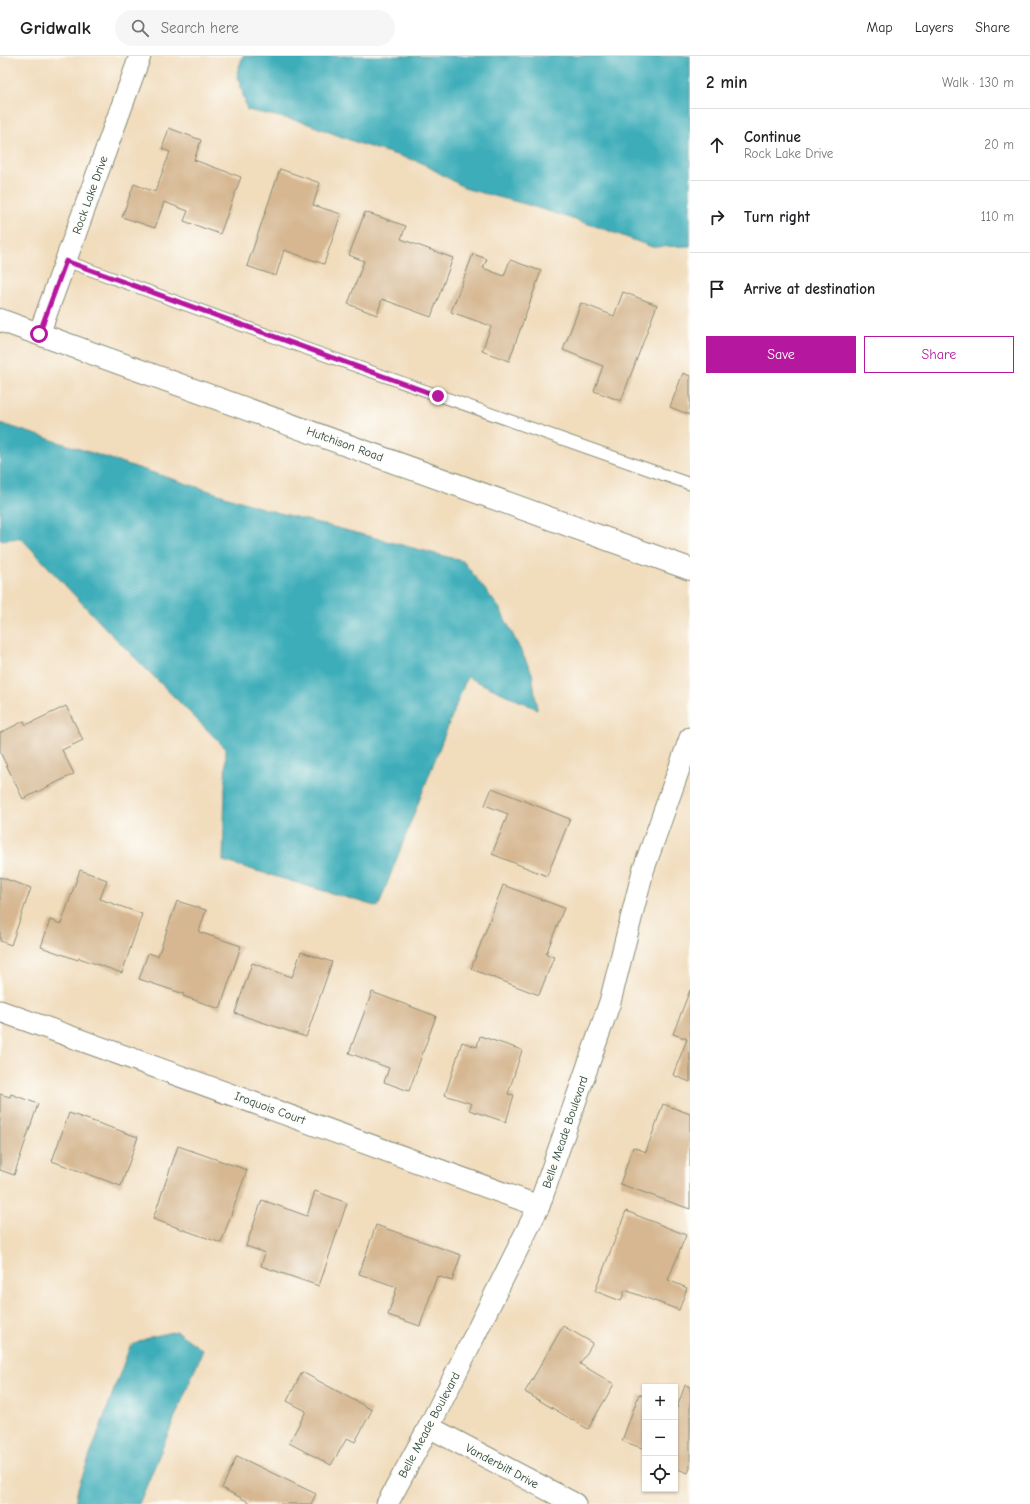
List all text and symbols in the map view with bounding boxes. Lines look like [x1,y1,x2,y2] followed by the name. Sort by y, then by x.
[115,10,395,46] search box
[20,17,91,39] text: Gridwalk
[129,17,151,39] icon: search
[161,19,239,37] text: Search here
[866,19,893,36] text: Map
[915,19,953,36] text: Layers
[975,19,1010,36] text: Share
[706,73,747,92] text: 2 min
[942,75,1014,90] text: Walk · 130 m
[744,128,801,146] text: Continue
[706,134,728,156] icon: ahead
[984,137,1014,152] text: 20 m
[744,146,833,161] text: Rock Lake Drive
[69,154,111,236] street label: Rock Lake Drive
[706,206,728,228] icon: right
[744,208,810,226] text: Turn right
[981,209,1014,224] text: 110 m
[706,278,728,300] icon: arrive
[744,280,875,298] text: Arrive at destination
[30,325,48,343] route start
[706,336,856,373] button: Save
[864,336,1014,373] button: Share
[429,387,447,405] route end
[305,424,385,464] street label: Hutchison Road
[539,1074,591,1190] street label: Belle Meade Boulevard
[233,1089,308,1127] street label: Iroquois Court
[395,1370,463,1480] street label: Belle Meade Boulevard
[642,1384,678,1492] map controls
[642,1384,678,1420] button: +
[642,1420,678,1456] button: −
[463,1441,541,1491] street label: Vanderbilt Drive
[642,1456,678,1492] button: locate

